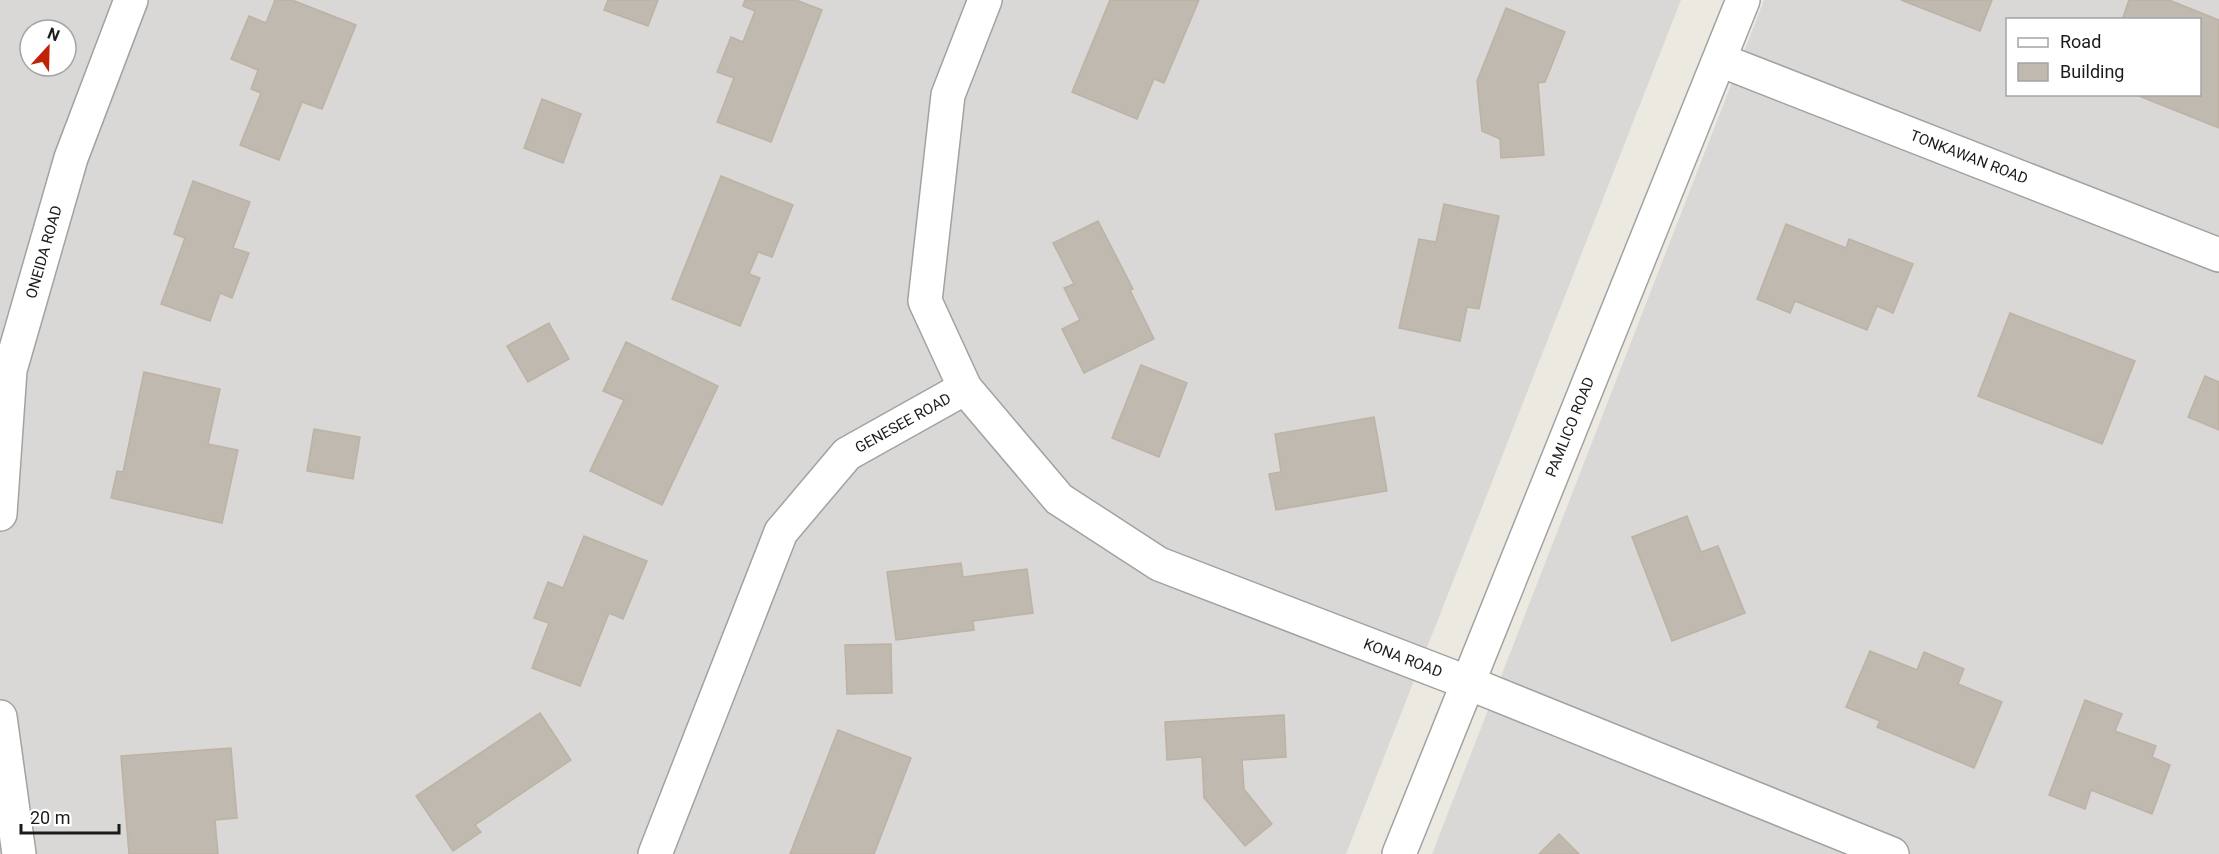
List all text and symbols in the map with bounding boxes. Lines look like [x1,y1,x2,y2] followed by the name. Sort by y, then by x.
[18,18,78,78] north arrow
[2006,18,2201,96] legend
[45,24,62,45] text: N
[2060,31,2101,52] text: Road
[2060,61,2124,82] text: Building
[1908,126,2030,188] street label: TONKAWAN ROAD
[22,203,66,301] street label: ONEIDA ROAD
[1542,374,1598,480] street label: PAMLICO ROAD
[852,389,954,457] street label: GENESEE ROAD
[1361,635,1445,681] street label: KONA ROAD
[21,797,118,835] scale bar
[30,807,70,828] text: 20 m

